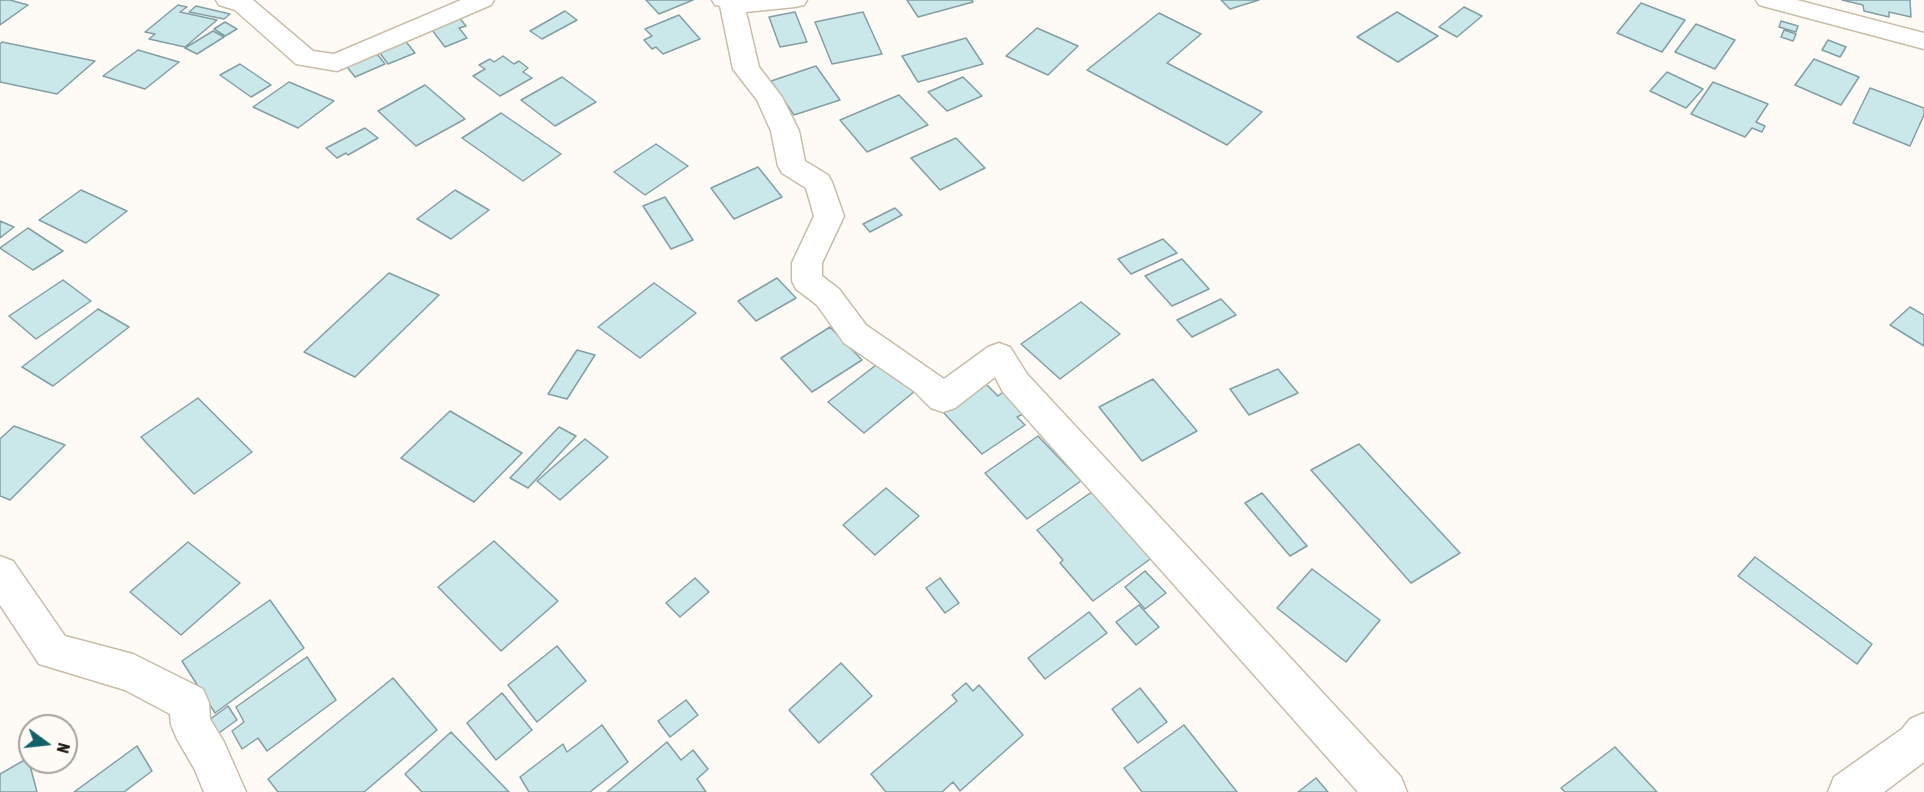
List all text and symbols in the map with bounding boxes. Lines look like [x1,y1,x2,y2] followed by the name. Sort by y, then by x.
[18,714,78,774] north arrow
[54,741,73,755] text: N

